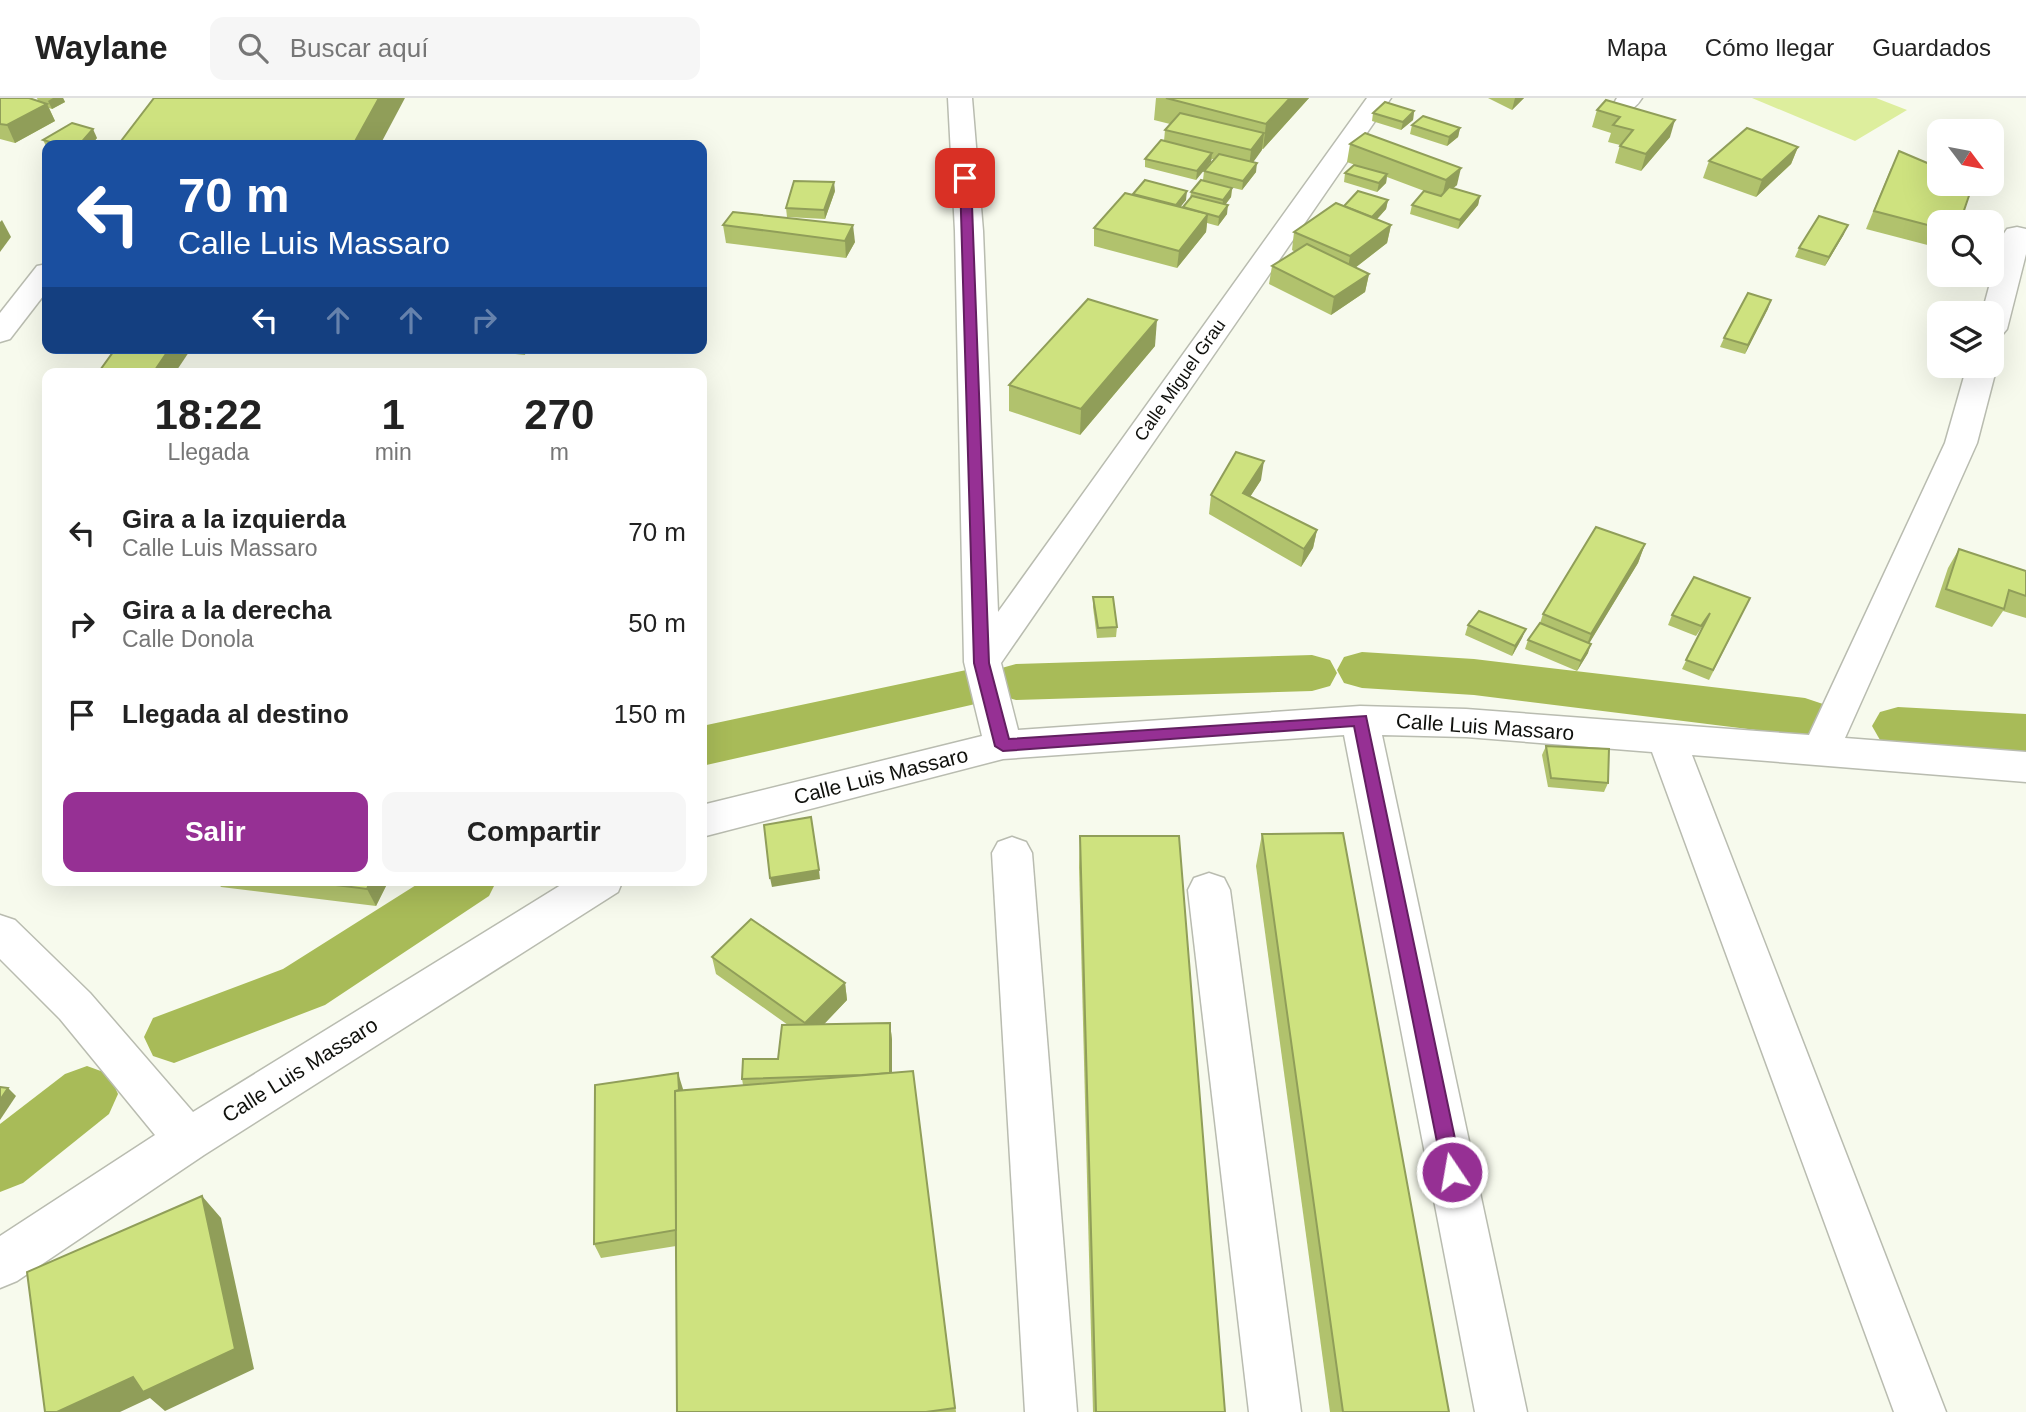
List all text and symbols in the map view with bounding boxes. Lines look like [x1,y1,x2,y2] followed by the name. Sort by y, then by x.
[210,17,700,80] search box
[35,29,168,66] text: Waylane
[234,29,272,67] icon: search
[290,33,428,63] text: Buscar aquí
[1607,34,1667,61] text: Mapa
[1705,34,1834,61] text: Cómo llegar
[1872,34,1991,61] text: Guardados
[1927,119,2004,196] north arrow
[1927,119,2004,378] map controls
[935,148,995,208] pin
[946,159,984,197] icon: arrive
[63,168,154,259] icon: left
[178,168,290,222] text: 70 m
[1927,210,2004,287] button: search
[178,225,450,261] text: Calle Luis Massaro
[246,301,284,339] icon: left
[319,301,357,339] icon: ahead
[392,301,430,339] icon: ahead
[465,301,503,339] icon: right
[1927,301,2004,378] button: layers
[1130,315,1230,445] street label: Calle Miguel Grau
[155,391,262,438] text: 18:22
[381,391,405,438] text: 1
[524,391,594,438] text: 270
[167,439,249,465] text: Llegada
[375,439,412,465] text: min
[550,439,569,465] text: m
[122,504,346,534] text: Gira a la izquierda
[63,514,101,552] icon: left
[628,517,686,547] text: 70 m
[122,535,318,561] text: Calle Luis Massaro
[122,595,332,625] text: Gira a la derecha
[63,605,101,643] icon: right
[628,608,686,638] text: 50 m
[122,626,254,652] text: Calle Donola
[63,696,101,734] icon: arrive
[122,699,349,729] text: Llegada al destino
[614,699,686,729] text: 150 m
[1395,709,1575,744] street label: Calle Luis Massaro
[791,743,970,808] street label: Calle Luis Massaro
[63,792,368,872] button: Salir
[382,792,686,872] button: Compartir
[218,1013,382,1127] street label: Calle Luis Massaro
[1415,1135,1489,1209] position arrow

